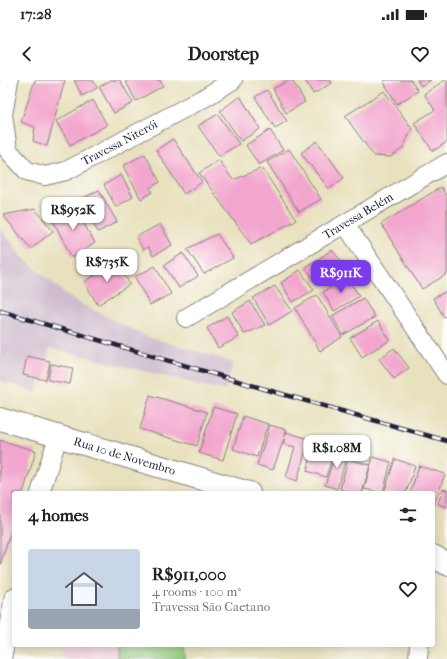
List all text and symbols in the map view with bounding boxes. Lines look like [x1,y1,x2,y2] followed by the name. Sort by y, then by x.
[20,5,51,23] text: 17:28
[16,43,38,65] icon: back
[409,43,431,65] icon: heart
[188,44,259,65] text: Doorstep
[79,117,160,168] street label: Travessa Niterói
[320,190,396,242] street label: Travessa Belém
[40,197,106,231] pin: R$952K
[50,202,96,217] text: R$952K
[74,249,140,283] pin: R$735K
[85,254,129,269] text: R$735K
[308,260,374,294] pin: R$911K
[320,265,362,280] text: R$911K
[72,434,177,478] street label: Rua 10 de Novembro
[300,435,374,469] pin: R$1.08M
[312,440,362,455] text: R$1.08M
[397,504,419,526] icon: filters
[28,505,88,525] text: 4 homes
[152,564,226,584] text: R$911,000
[60,565,108,613] icon: home
[397,578,419,600] icon: heart
[152,584,241,599] text: 4 rooms · 100 m²
[152,599,270,614] text: Travessa São Caetano

